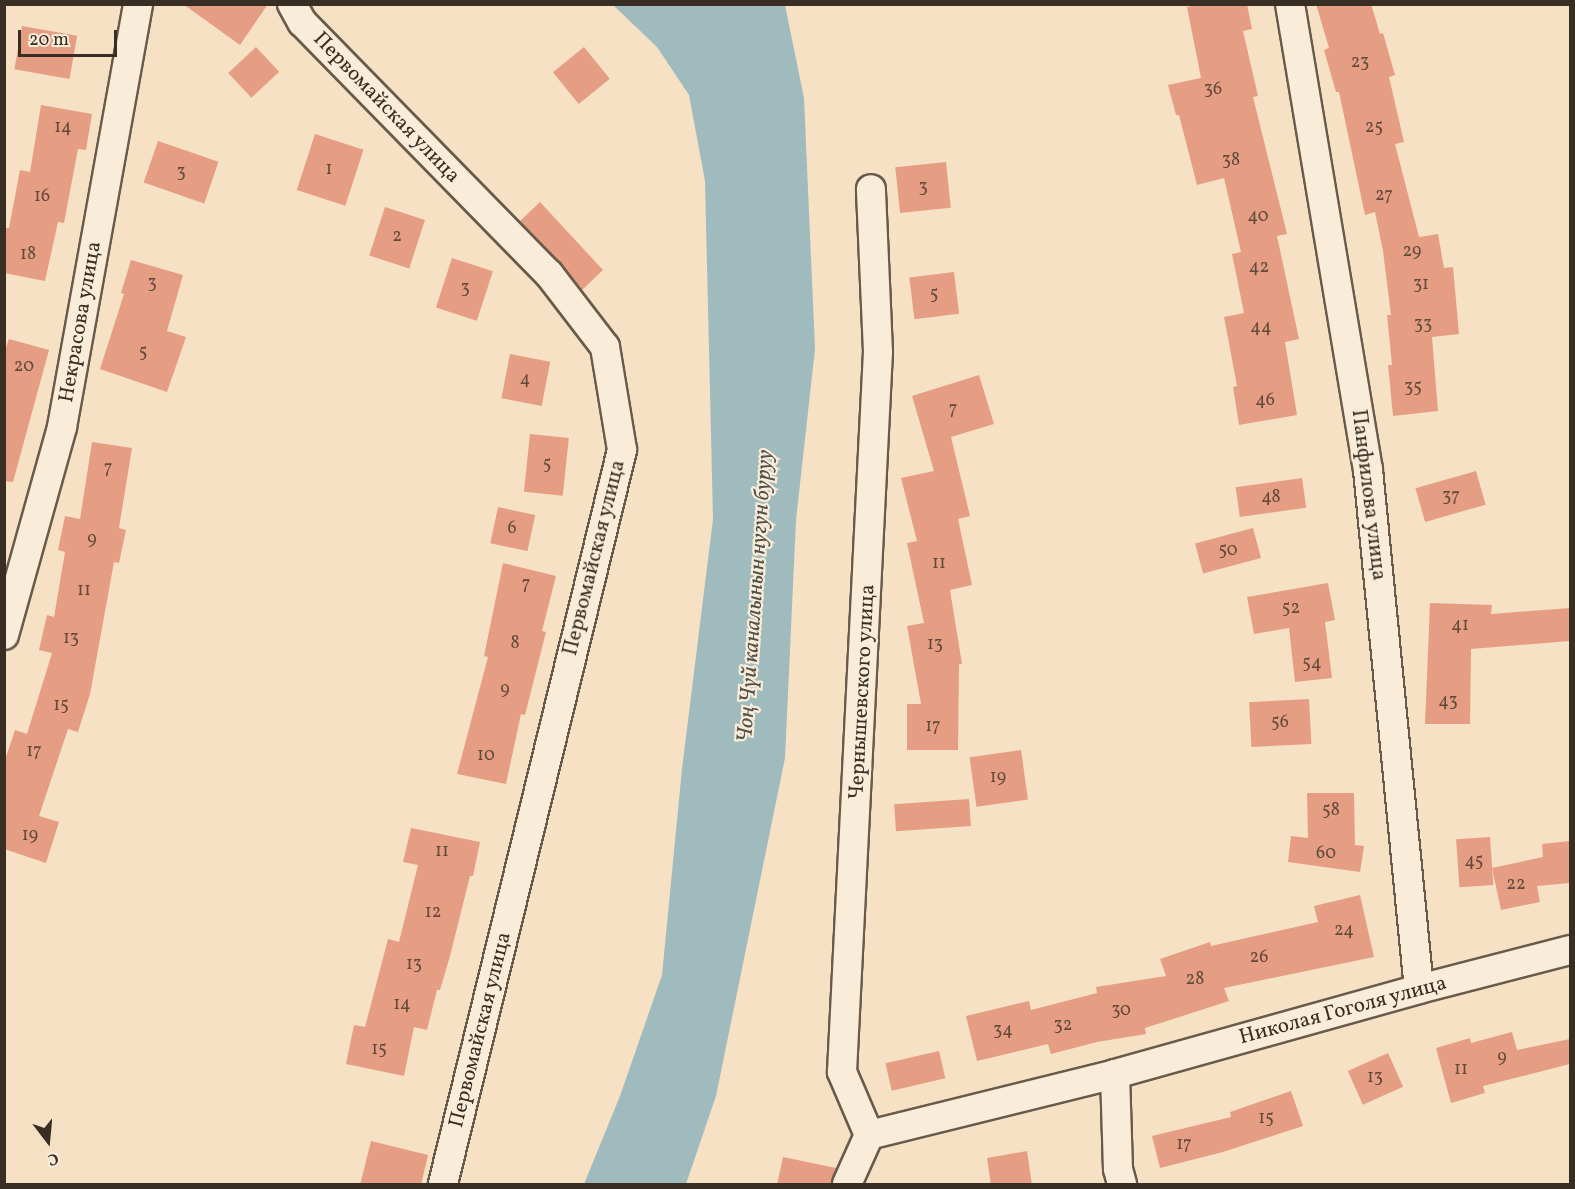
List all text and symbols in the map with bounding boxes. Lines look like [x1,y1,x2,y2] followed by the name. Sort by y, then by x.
[21,18,120,56] scale bar
[307,27,465,189] street label: Первомайская улица
[29,28,69,53] text: 20 m
[1351,52,1369,74] house number: 23
[1204,79,1222,101] house number: 36
[54,117,72,139] house number: 14
[1365,117,1383,139] house number: 25
[1222,150,1240,172] house number: 38
[326,159,332,181] house number: 1
[176,162,186,184] house number: 3
[918,177,928,199] house number: 3
[1375,185,1393,207] house number: 27
[34,186,50,208] house number: 16
[1247,206,1269,228] house number: 40
[392,226,402,248] house number: 2
[54,239,108,405] street label: Некрасова улица
[1403,241,1421,263] house number: 29
[20,244,36,266] house number: 18
[1249,257,1269,279] house number: 42
[147,273,157,295] house number: 3
[1413,274,1429,296] house number: 31
[460,278,470,300] house number: 3
[930,284,938,306] house number: 5
[1414,314,1432,336] house number: 33
[1250,317,1272,339] house number: 44
[139,342,147,364] house number: 5
[14,356,34,378] house number: 20
[520,369,530,391] house number: 4
[1404,377,1422,399] house number: 35
[1255,390,1275,412] house number: 46
[949,399,957,421] house number: 7
[1345,408,1391,582] street label: Панфилова улица
[733,449,779,743] water label: Чоң Чүй каналынын нугун буруу
[543,454,551,476] house number: 5
[558,457,632,659] street label: Первомайская улица
[104,458,112,480] house number: 7
[1442,486,1460,508] house number: 37
[1261,487,1281,509] house number: 48
[507,518,517,540] house number: 6
[87,529,97,551] house number: 9
[1218,540,1238,562] house number: 50
[932,553,946,575] house number: 11
[522,574,530,596] house number: 7
[77,580,91,602] house number: 11
[845,583,881,801] street label: Чернышевского улица
[1282,598,1300,620] house number: 52
[1451,615,1469,637] house number: 41
[63,628,79,650] house number: 13
[510,633,520,655] house number: 8
[927,634,943,656] house number: 13
[1302,653,1322,675] house number: 54
[500,679,510,701] house number: 9
[1438,691,1458,713] house number: 43
[53,695,69,717] house number: 15
[1271,712,1289,734] house number: 56
[925,716,941,738] house number: 17
[26,741,42,763] house number: 17
[477,745,495,767] house number: 10
[990,767,1006,789] house number: 19
[1322,800,1340,822] house number: 58
[22,825,38,847] house number: 19
[435,841,449,863] house number: 11
[1316,843,1336,865] house number: 60
[1465,851,1483,873] house number: 45
[1506,874,1526,896] house number: 22
[425,902,441,924] house number: 12
[1334,920,1354,942] house number: 24
[444,929,518,1131] street label: Первомайская улица
[1250,947,1268,969] house number: 26
[406,954,422,976] house number: 13
[1186,969,1204,991] house number: 28
[1236,971,1450,1051] street label: Николая Гоголя улица
[393,994,411,1016] house number: 14
[1111,1000,1131,1022] house number: 30
[1054,1015,1072,1037] house number: 32
[993,1020,1013,1042] house number: 34
[371,1039,387,1061] house number: 15
[1497,1047,1507,1069] house number: 9
[1454,1059,1468,1081] house number: 11
[1367,1067,1383,1089] house number: 13
[1258,1108,1274,1130] house number: 15
[18,1111,78,1171] north arrow
[1176,1134,1192,1156] house number: 17
[45,1146,61,1170] text: С

